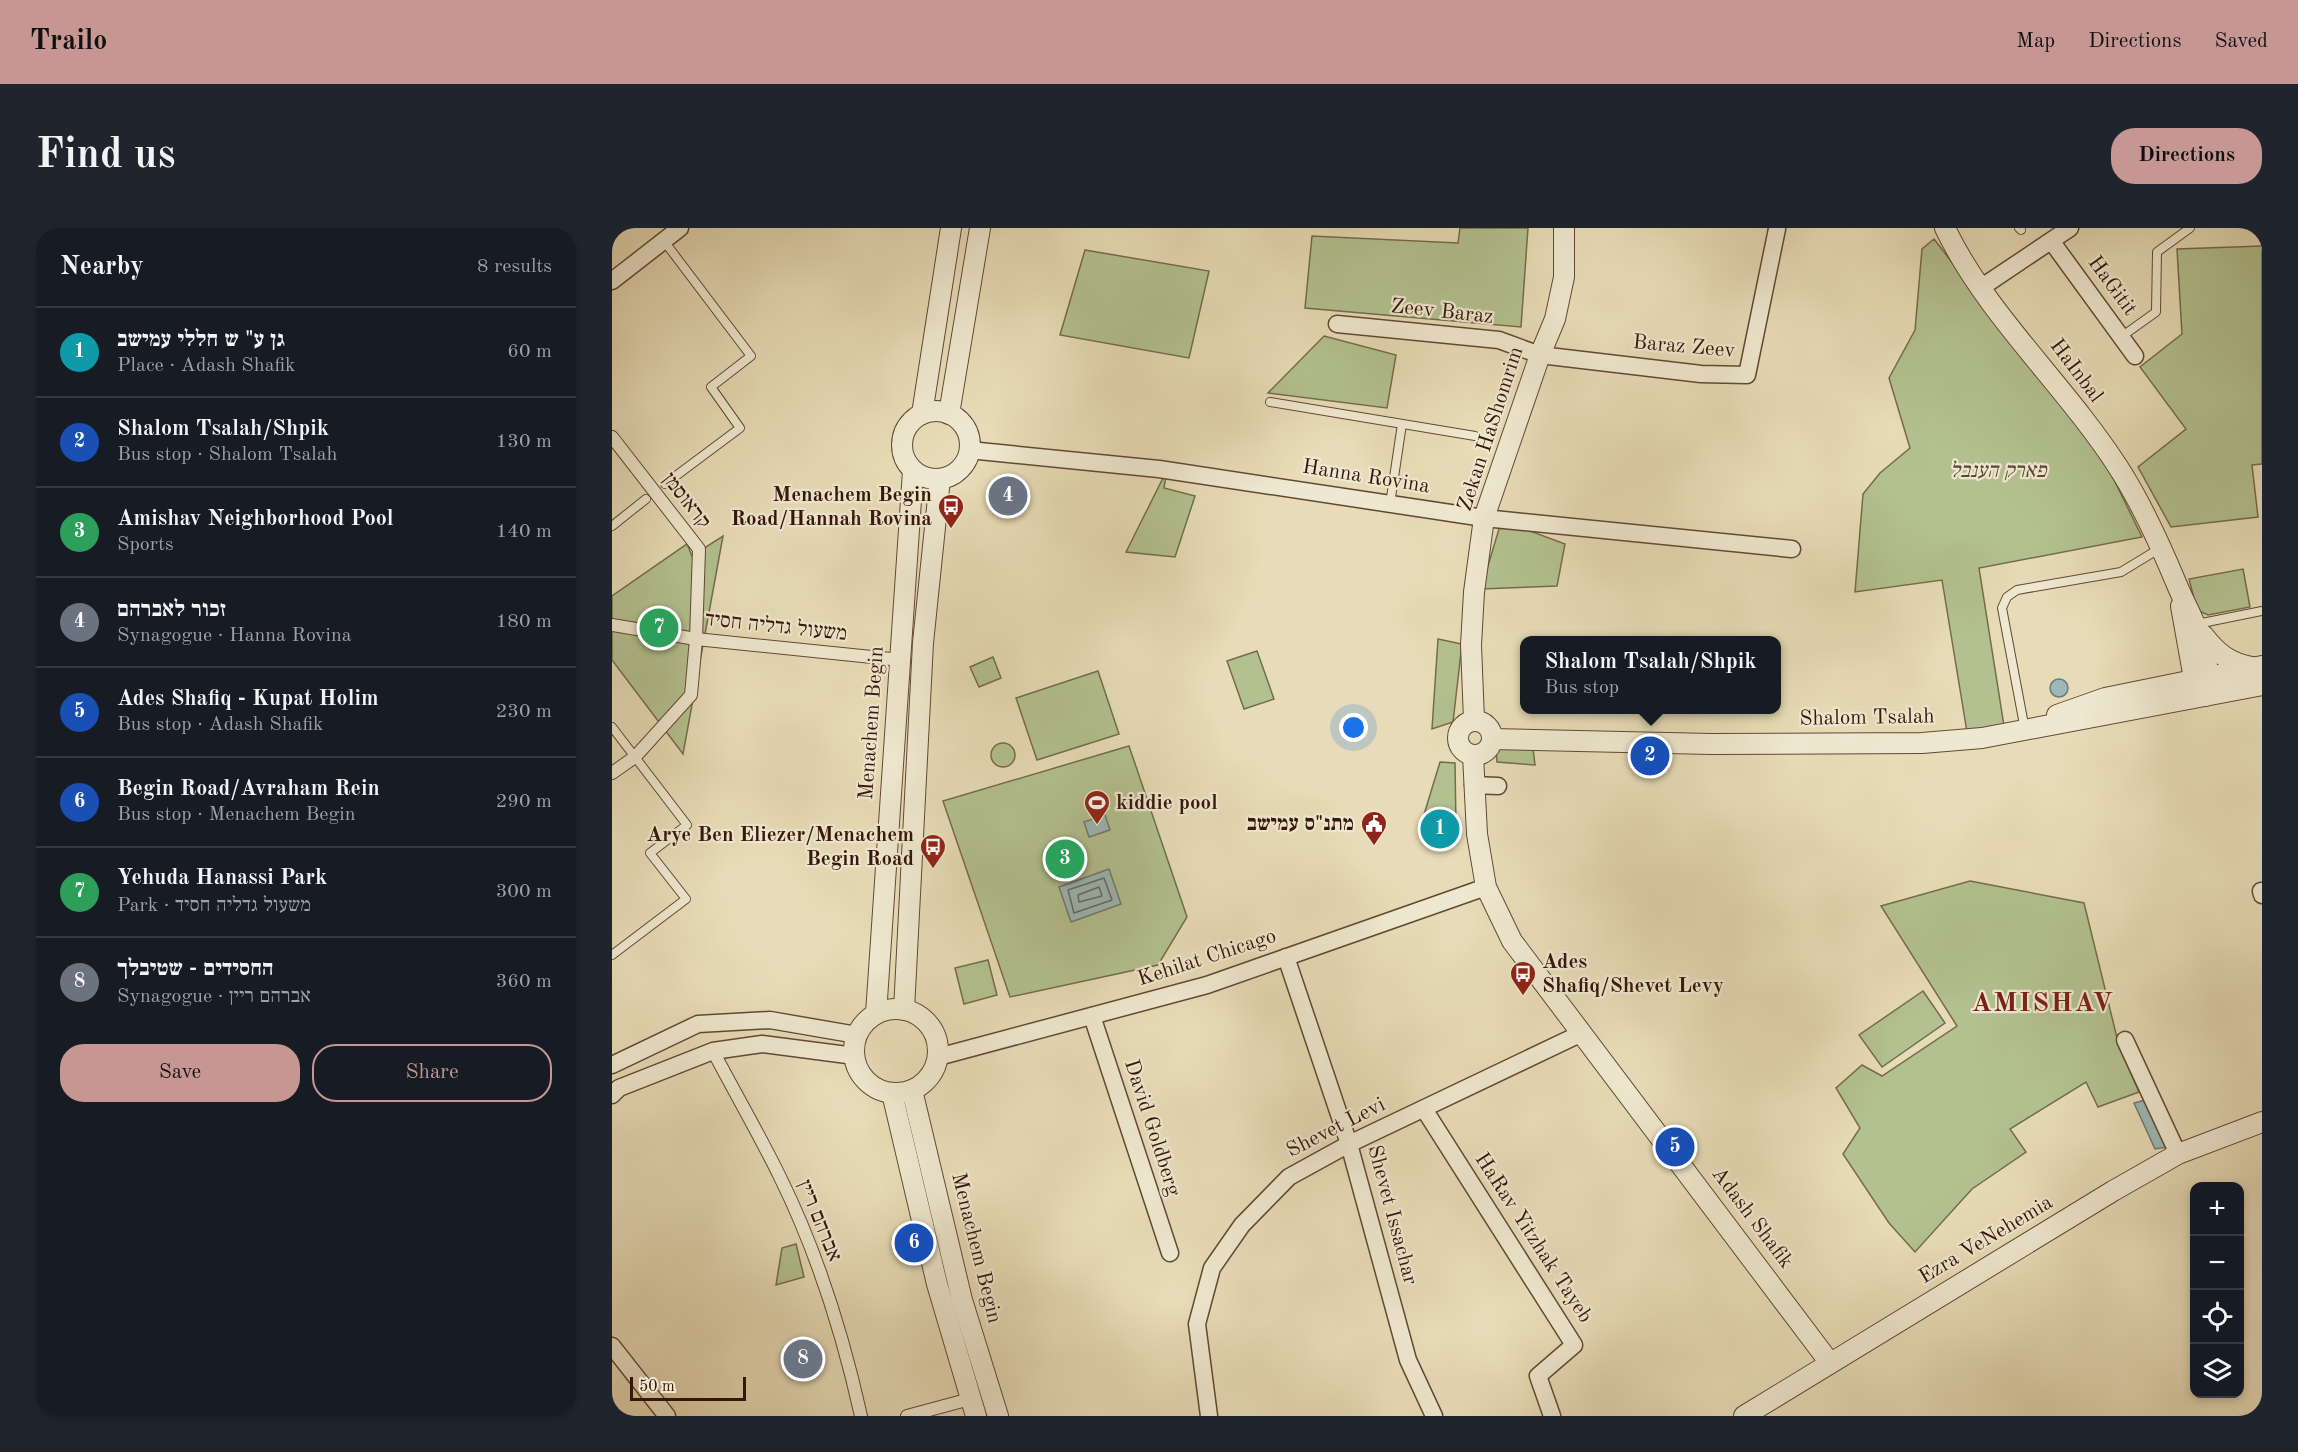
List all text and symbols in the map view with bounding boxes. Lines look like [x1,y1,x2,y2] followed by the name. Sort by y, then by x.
[30,28,107,56] text: Trailo
[2016,31,2055,52] text: Map
[2088,31,2182,52] text: Directions
[2215,31,2268,52] text: Saved
[2111,128,2262,184] button: Directions
[36,135,175,177] text: Find us
[2083,252,2141,320] street label: HaGitit
[60,254,144,280] text: Nearby
[477,257,552,277] text: 8 results
[1390,296,1494,328] street label: Zeev Baraz
[117,329,285,351] text: גן ע" ש חללי עמישב
[1632,332,1736,362] street label: Baraz Zeev
[2046,335,2107,407] street label: HaInbal
[74,342,85,362] text: 1
[507,342,552,362] text: 60 m
[1455,344,1527,514] street label: Zekan HaShomrim
[117,356,296,376] text: Place · Adash Shafik
[117,418,329,440] text: Shalom Tsalah/Shpik
[74,432,85,452] text: 2
[496,432,552,452] text: 130 m
[117,445,337,465] text: Bus stop · Shalom Tsalah
[1301,457,1431,497] street label: Hanna Rovina
[1950,460,2048,482] park label: פארק הענבל
[658,469,714,533] street label: קראוסמן
[988,474,1028,518] pin: 4
[731,485,932,530] place label: Menachem Begin Road/Hannah Rovina
[936,492,966,530] bus stop icon: Menachem Begin Road/Hannah Rovina
[117,508,394,530] text: Amishav Neighborhood Pool
[74,522,85,542] text: 3
[496,522,552,542] text: 140 m
[117,535,174,555] text: Sports
[117,599,226,621] text: זכור לאברהם
[640,606,678,650] pin: 7
[704,608,848,645] street label: משעול גדליה חסיד
[74,612,85,632] text: 4
[496,612,552,632] text: 180 m
[117,626,352,646] text: Synagogue · Hanna Rovina
[1520,636,1781,714] popup
[856,645,888,801] street label: Menachem Begin
[1544,651,1757,673] text: Shalom Tsalah/Shpik
[1544,678,1619,698] text: Bus stop
[117,688,379,710] text: Ades Shafiq - Kupat Holim
[74,702,85,722] text: 5
[496,702,552,722] text: 230 m
[1799,706,1935,730] street label: Shalom Tsalah
[1339,713,1368,742] your location
[117,715,323,735] text: Bus stop · Adash Shafik
[1630,734,1670,778] pin: 2
[117,778,380,800] text: Begin Road/Avraham Rein
[1082,788,1112,826] sports icon: kiddie pool
[74,792,85,812] text: 6
[496,792,552,812] text: 290 m
[1116,793,1218,814] place label: kiddie pool
[117,805,355,825] text: Bus stop · Menachem Begin
[1420,806,1460,852] pin: 1
[1359,809,1389,847] public building icon: מתנ"ס עמישב
[1247,814,1354,835] place label: מתנ"ס עמישב
[646,825,914,870] place label: Arye Ben Eliezer/Menachem Begin Road
[918,832,948,870] bus stop icon: Arye Ben Eliezer/Menachem Begin Road
[1046,836,1084,882] pin: 3
[117,867,327,889] text: Yehuda Hanassi Park
[74,882,85,902] text: 7
[496,882,552,902] text: 300 m
[117,896,311,916] text: Park · משעול גדליה חסיד
[1135,926,1279,990] street label: Kehilat Chicago
[1542,952,1724,997] place label: Ades Shafiq/Shevet Levy
[117,958,274,980] text: החסידים - שטיבלך
[1508,959,1538,997] bus stop icon: Ades Shafiq/Shevet Levy
[74,972,85,992] text: 8
[496,972,552,992] text: 360 m
[117,987,311,1007] text: Synagogue · אברהם ריין
[1971,990,2115,1017] district label: AMISHAV
[60,1044,300,1102] button: Save
[312,1044,552,1102] button: Share
[1120,1057,1184,1200] street label: David Goldberg
[1283,1094,1389,1162] street label: Shevet Levi
[1656,1124,1694,1170] pin: 5
[1363,1143,1421,1287] street label: Shevet Issachar
[1470,1149,1596,1327] street label: HaRav Yitzhak Tayeb
[1707,1163,1797,1273] street label: Adash Shafik
[947,1171,1005,1325] street label: Menachem Begin
[793,1177,845,1265] street label: אברהם ריין
[2190,1182,2244,1398] map controls
[2190,1182,2244,1236] button: +
[1915,1192,2057,1288] street label: Ezra VeNehemia
[894,1220,934,1266] pin: 6
[2190,1236,2244,1290] button: −
[2190,1290,2244,1344] button: locate
[784,1336,822,1382] pin: 8
[2190,1344,2244,1398] button: layers
[630,1374,746,1402] scale bar
[639,1379,675,1395] text: 50 m

